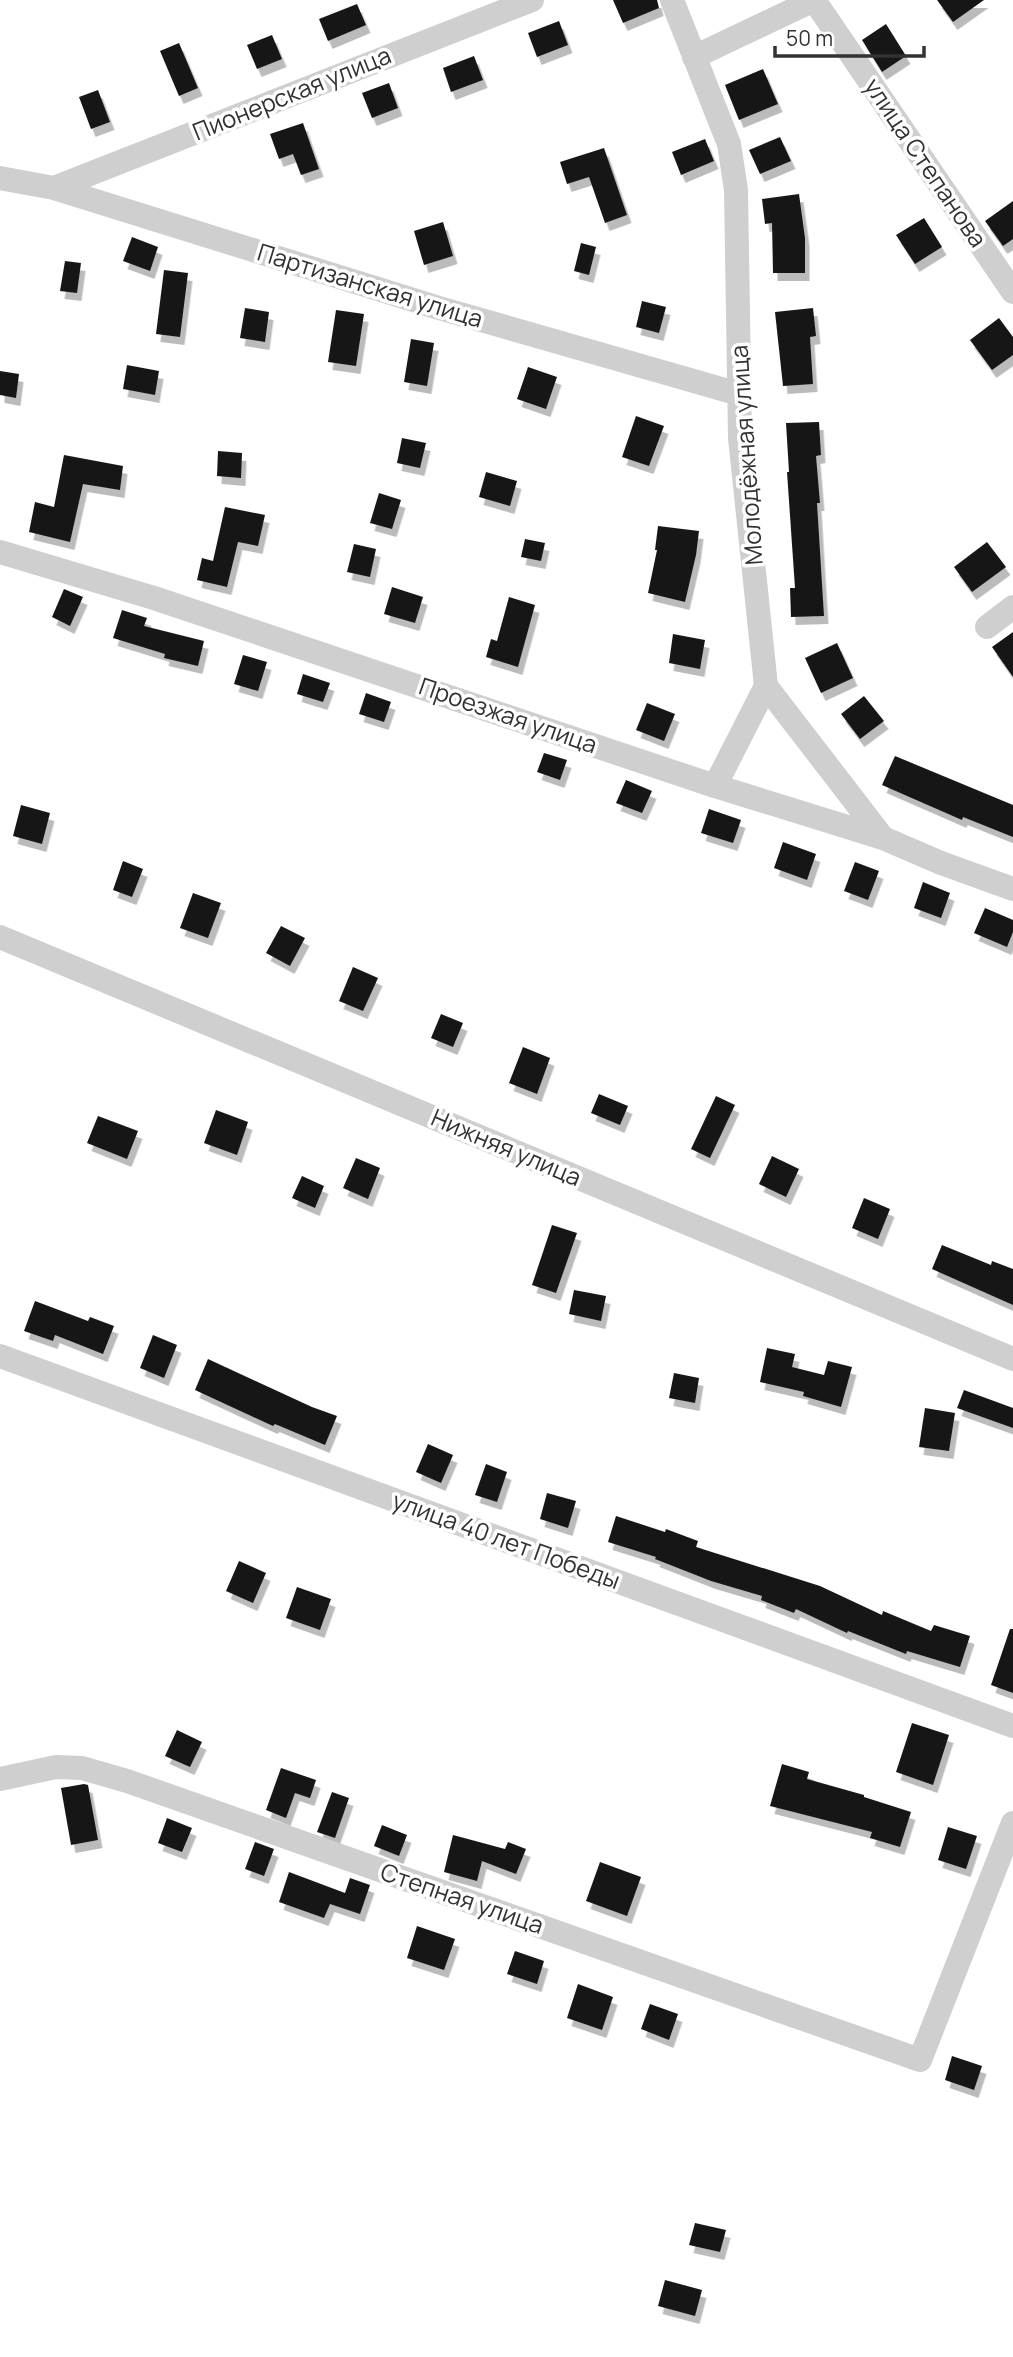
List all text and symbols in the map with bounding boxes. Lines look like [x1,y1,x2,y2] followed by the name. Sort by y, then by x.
[775,14,924,58] scale bar
[786,24,833,52] text: 50 m
[187,38,396,147] street label: Пионерская улица
[857,71,995,253] street label: улица Степанова
[254,235,487,335] street label: Партизанская улица
[721,344,770,566] street label: Молодёжная улица
[415,669,602,760] street label: Проезжая улица
[426,1100,587,1193] street label: Нижняя улица
[388,1483,625,1596] street label: улица 40 лет Победы
[377,1854,548,1941] street label: Степная улица

